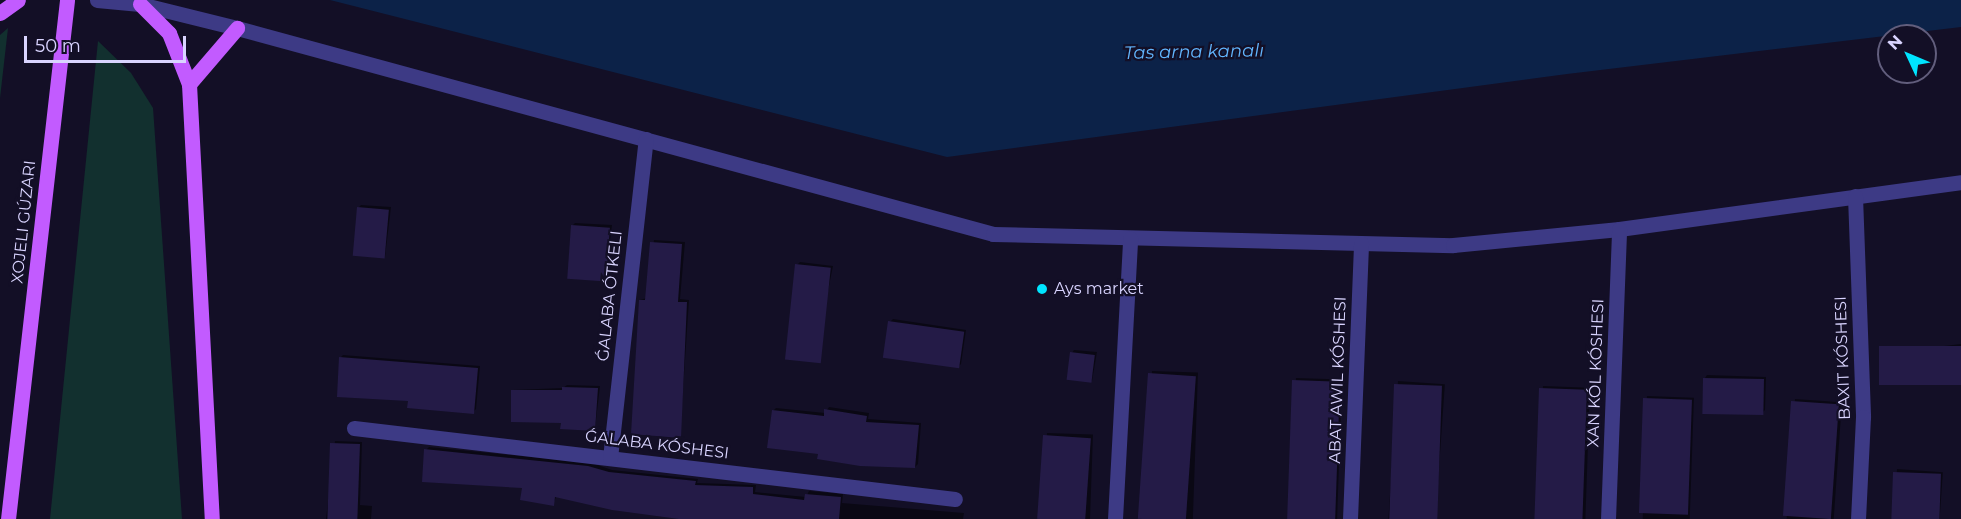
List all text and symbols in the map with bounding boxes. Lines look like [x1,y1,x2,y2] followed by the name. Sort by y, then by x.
[27,24,189,62] scale bar
[1877,24,1937,84] north arrow
[1884,31,1906,54] text: N
[35,35,81,57] text: 50 m
[1124,40,1264,64] water label: Tas arna kanalı
[8,159,40,285] street label: XOJELI GÚZARI
[594,230,626,362] street label: ǴALABA ÓTKELI
[1054,279,1144,299] place label: Ays market
[1035,282,1049,296] marker: Ays market
[1325,296,1351,464] street label: ABAT AWIL KÓSHESI
[1831,296,1855,420] street label: BAXIT KÓSHESI
[1584,298,1608,448] street label: XAN KÓL KÓSHESI
[584,427,730,463] street label: ǴALABA KÓSHESI

